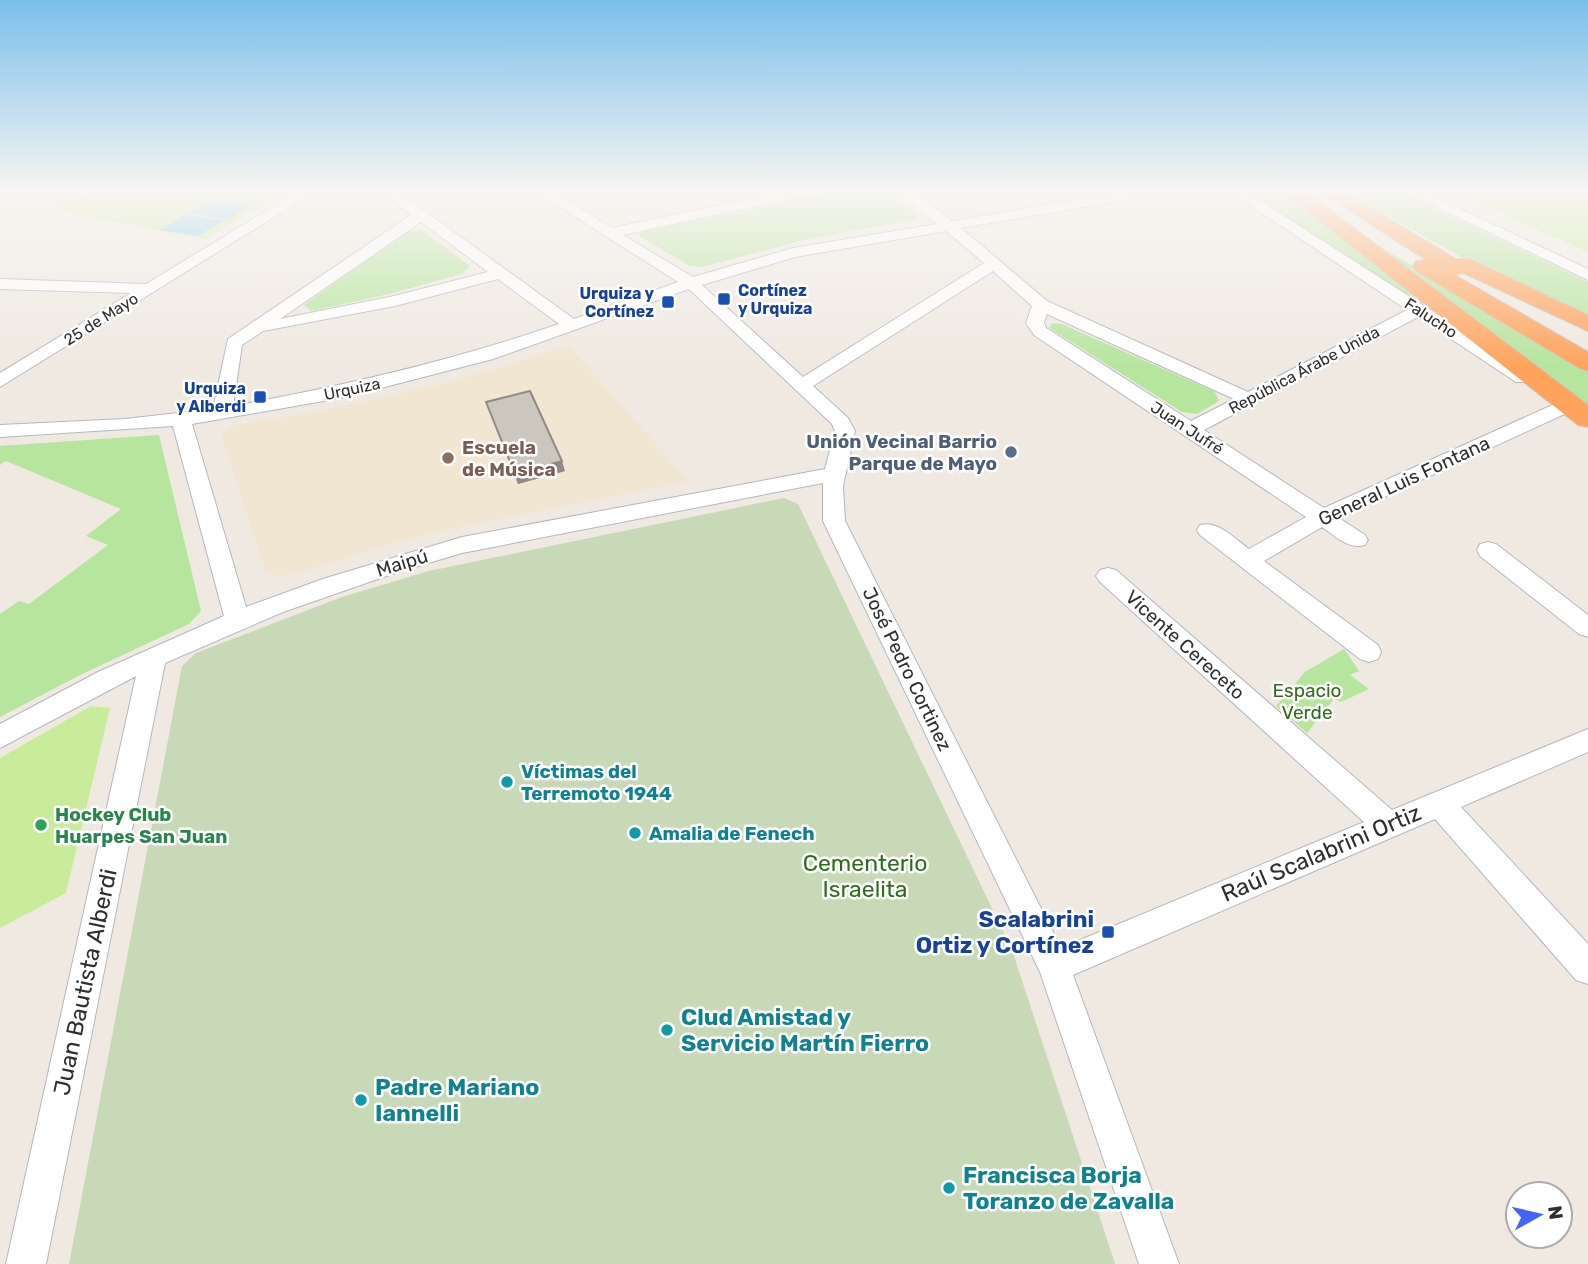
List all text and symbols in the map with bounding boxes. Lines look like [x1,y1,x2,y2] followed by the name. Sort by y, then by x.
[738,281,813,318] place label: Cortínez y Urquiza
[579,284,654,321] place label: Urquiza y Cortínez
[60,289,142,349] street label: 25 de Mayo
[716,291,732,307] marker: Cortínez y Urquiza
[660,294,676,310] marker: Urquiza y Cortínez
[1401,294,1461,342] street label: Falucho
[1225,322,1383,418] street label: República Árabe Unida
[322,374,382,404] street label: Urquiza
[176,379,246,416] place label: Urquiza y Alberdi
[252,389,268,405] marker: Urquiza y Alberdi
[1147,397,1227,459] street label: Juan Jufré
[806,430,997,475] place label: Unión Vecinal Barrio Parque de Mayo
[1315,431,1493,531] street label: General Luis Fontana
[462,436,556,481] place label: Escuela de Música
[1003,444,1019,460] marker: Unión Vecinal Barrio Parque de Mayo
[440,450,456,466] marker: Escuela de Música
[373,544,431,582] street label: Maipú
[857,583,957,755] street label: José Pedro Cortinez
[1121,585,1249,705] street label: Vicente Cereceto
[1272,679,1342,724] park label: Espacio Verde
[521,760,672,805] place label: Víctimas del Terremoto 1944
[499,774,515,790] marker: Víctimas del Terremoto 1944
[1217,798,1425,908] street label: Raúl Scalabrini Ortiz
[55,803,227,848] place label: Hockey Club Huarpes San Juan
[33,817,49,833] marker: Hockey Club Huarpes San Juan
[649,822,815,845] place label: Amalia de Fenech
[627,825,643,841] marker: Amalia de Fenech
[803,849,927,903] park label: Cementerio Israelita
[47,866,123,1098] street label: Juan Bautista Alberdi
[916,905,1094,959] place label: Scalabrini Ortiz y Cortínez
[1100,924,1116,940] marker: Scalabrini Ortiz y Cortínez
[681,1003,929,1057] place label: Clud Amistad y Servicio Martín Fierro
[659,1022,675,1038] marker: Clud Amistad y Servicio Martín Fierro
[375,1073,539,1127] place label: Padre Mariano Iannelli
[353,1092,369,1108] marker: Padre Mariano Iannelli
[963,1161,1174,1215] place label: Francisca Borja Toranzo de Zavalla
[941,1180,957,1196] marker: Francisca Borja Toranzo de Zavalla
[1504,1180,1574,1250] north arrow
[1543,1204,1568,1221] text: N

